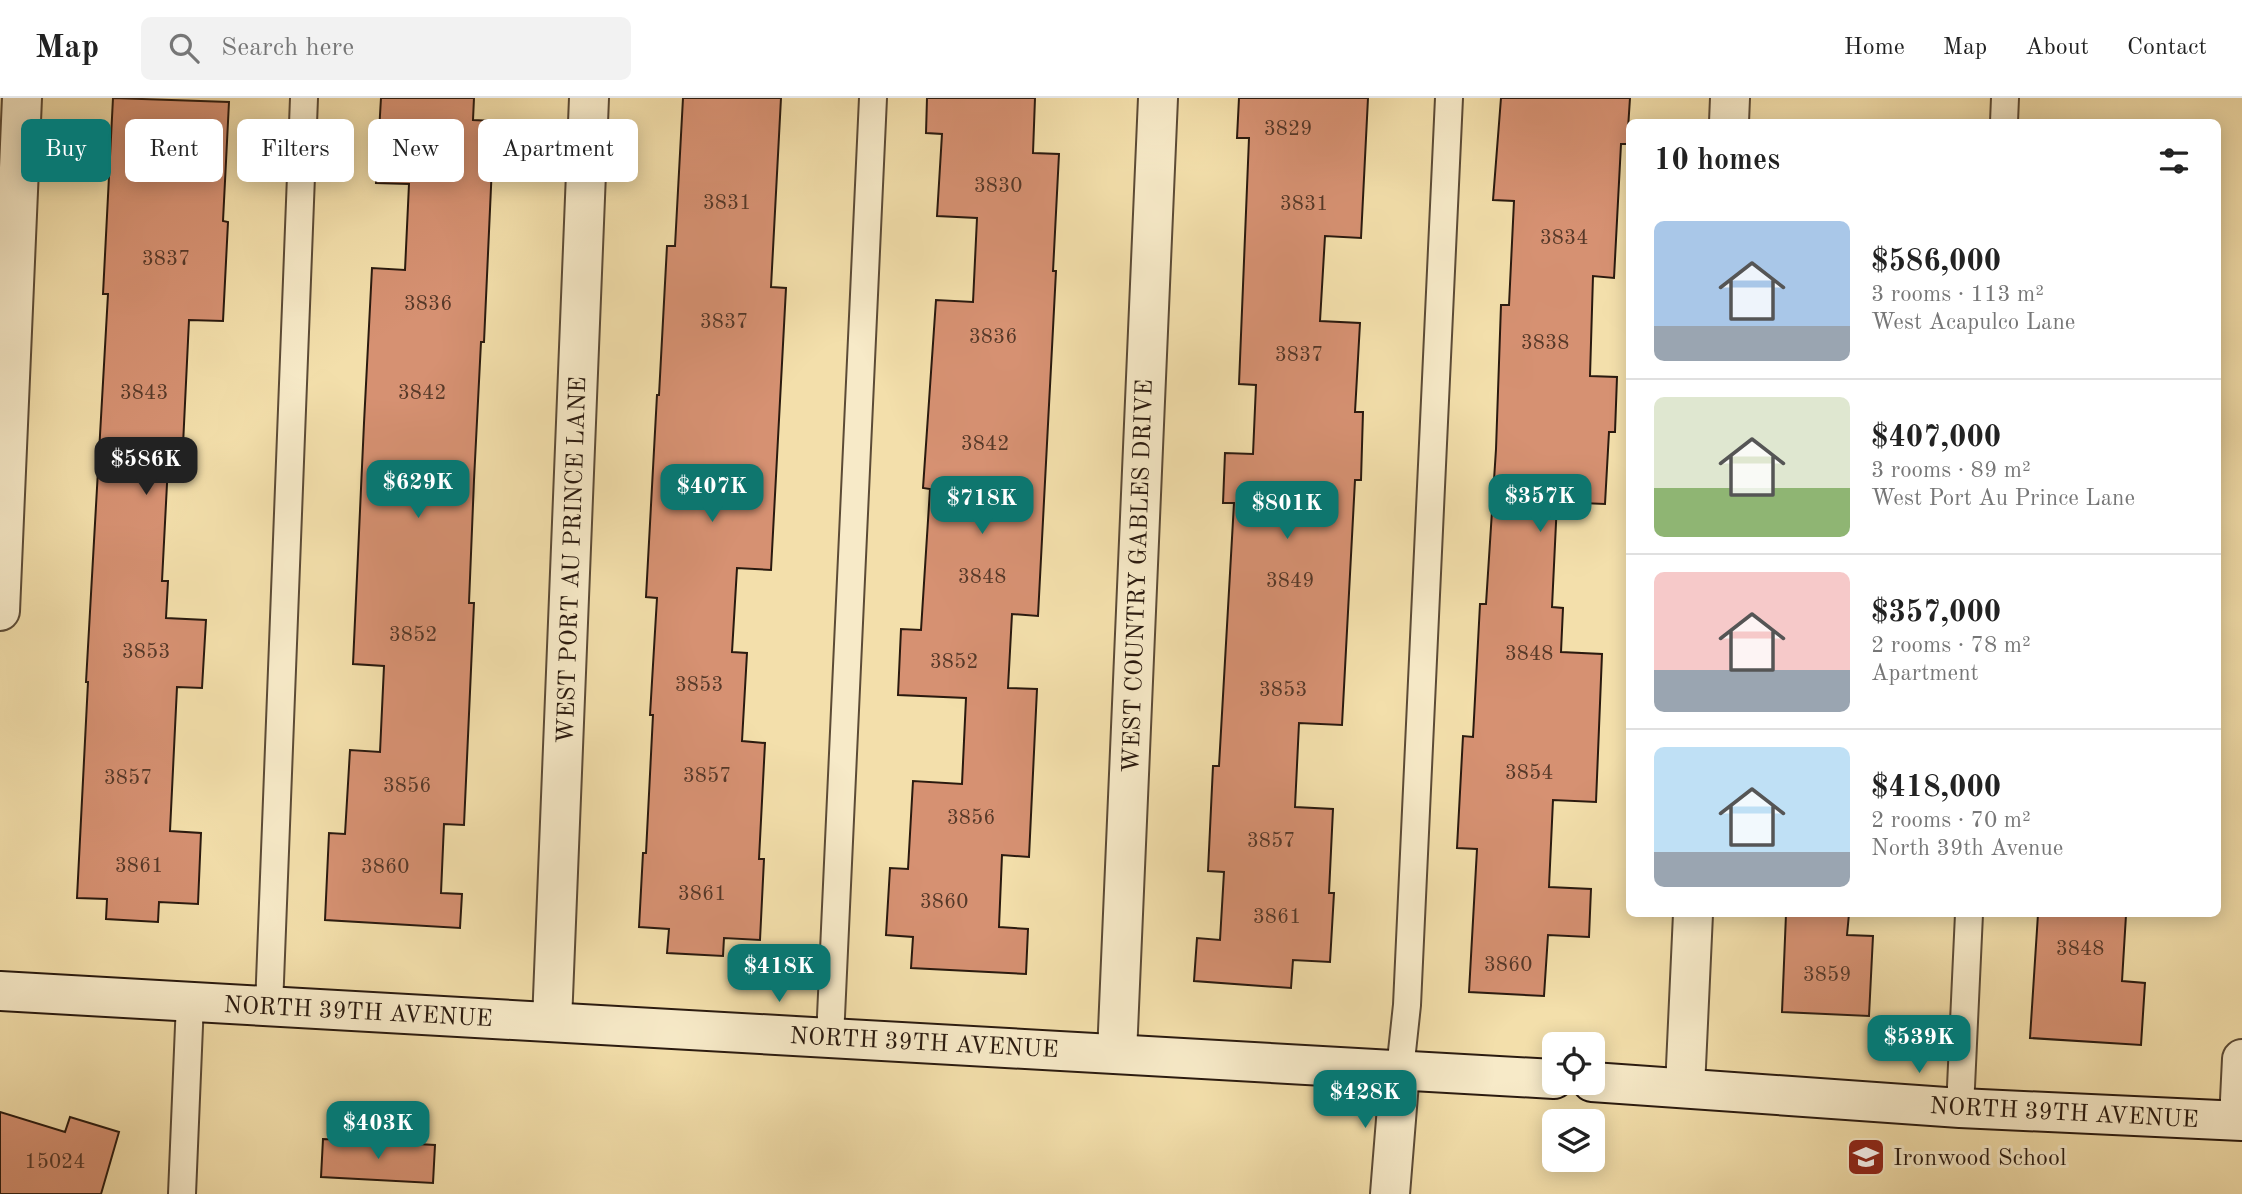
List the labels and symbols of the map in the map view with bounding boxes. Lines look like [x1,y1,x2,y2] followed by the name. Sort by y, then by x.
[1264,119,1312,140] house number: 3829
[974,176,1022,197] house number: 3830
[703,193,751,214] house number: 3831
[1280,194,1328,215] house number: 3831
[1540,228,1588,249] house number: 3834
[142,249,190,270] house number: 3837
[404,294,452,315] house number: 3836
[700,312,748,333] house number: 3837
[969,327,1017,348] house number: 3836
[1521,333,1569,354] house number: 3838
[1275,345,1323,366] house number: 3837
[555,376,591,744] street label: WEST PORT AU PRINCE LANE
[1120,379,1158,773] street label: WEST COUNTRY GABLES DRIVE
[120,383,168,404] house number: 3843
[398,383,446,404] house number: 3842
[961,434,1009,455] house number: 3842
[97,438,195,497] pin: $586K
[369,460,467,520] pin: $629K
[663,464,761,524] pin: $407K
[1491,474,1589,534] pin: $357K
[933,476,1031,536] pin: $718K
[1238,482,1336,541] pin: $801K
[958,567,1006,588] house number: 3848
[1266,571,1314,592] house number: 3849
[389,625,437,646] house number: 3852
[122,642,170,663] house number: 3853
[1505,644,1553,665] house number: 3848
[930,652,978,673] house number: 3852
[675,675,723,696] house number: 3853
[1259,680,1307,701] house number: 3853
[1505,763,1553,784] house number: 3854
[683,766,731,787] house number: 3857
[104,768,152,789] house number: 3857
[383,776,431,797] house number: 3856
[947,808,995,829] house number: 3856
[1247,831,1295,852] house number: 3857
[115,856,163,877] house number: 3861
[361,857,409,878] house number: 3860
[678,884,726,905] house number: 3861
[920,892,968,913] house number: 3860
[1253,907,1301,928] house number: 3861
[2056,939,2104,960] house number: 3848
[730,944,828,1004] pin: $418K
[1484,955,1532,976] house number: 3860
[1803,965,1851,986] house number: 3859
[223,994,493,1032] street label: NORTH 39TH AVENUE
[1870,1016,1968,1075] pin: $539K
[789,1025,1059,1063] street label: NORTH 39TH AVENUE
[1316,1070,1414,1130] pin: $428K
[1929,1095,2199,1133] street label: NORTH 39TH AVENUE
[329,1102,427,1161] pin: $403K
[1845,1136,1887,1178] school or university icon: Ironwood School
[1893,1147,2066,1171] place label: Ironwood School
[25,1152,85,1173] house number: 15024

